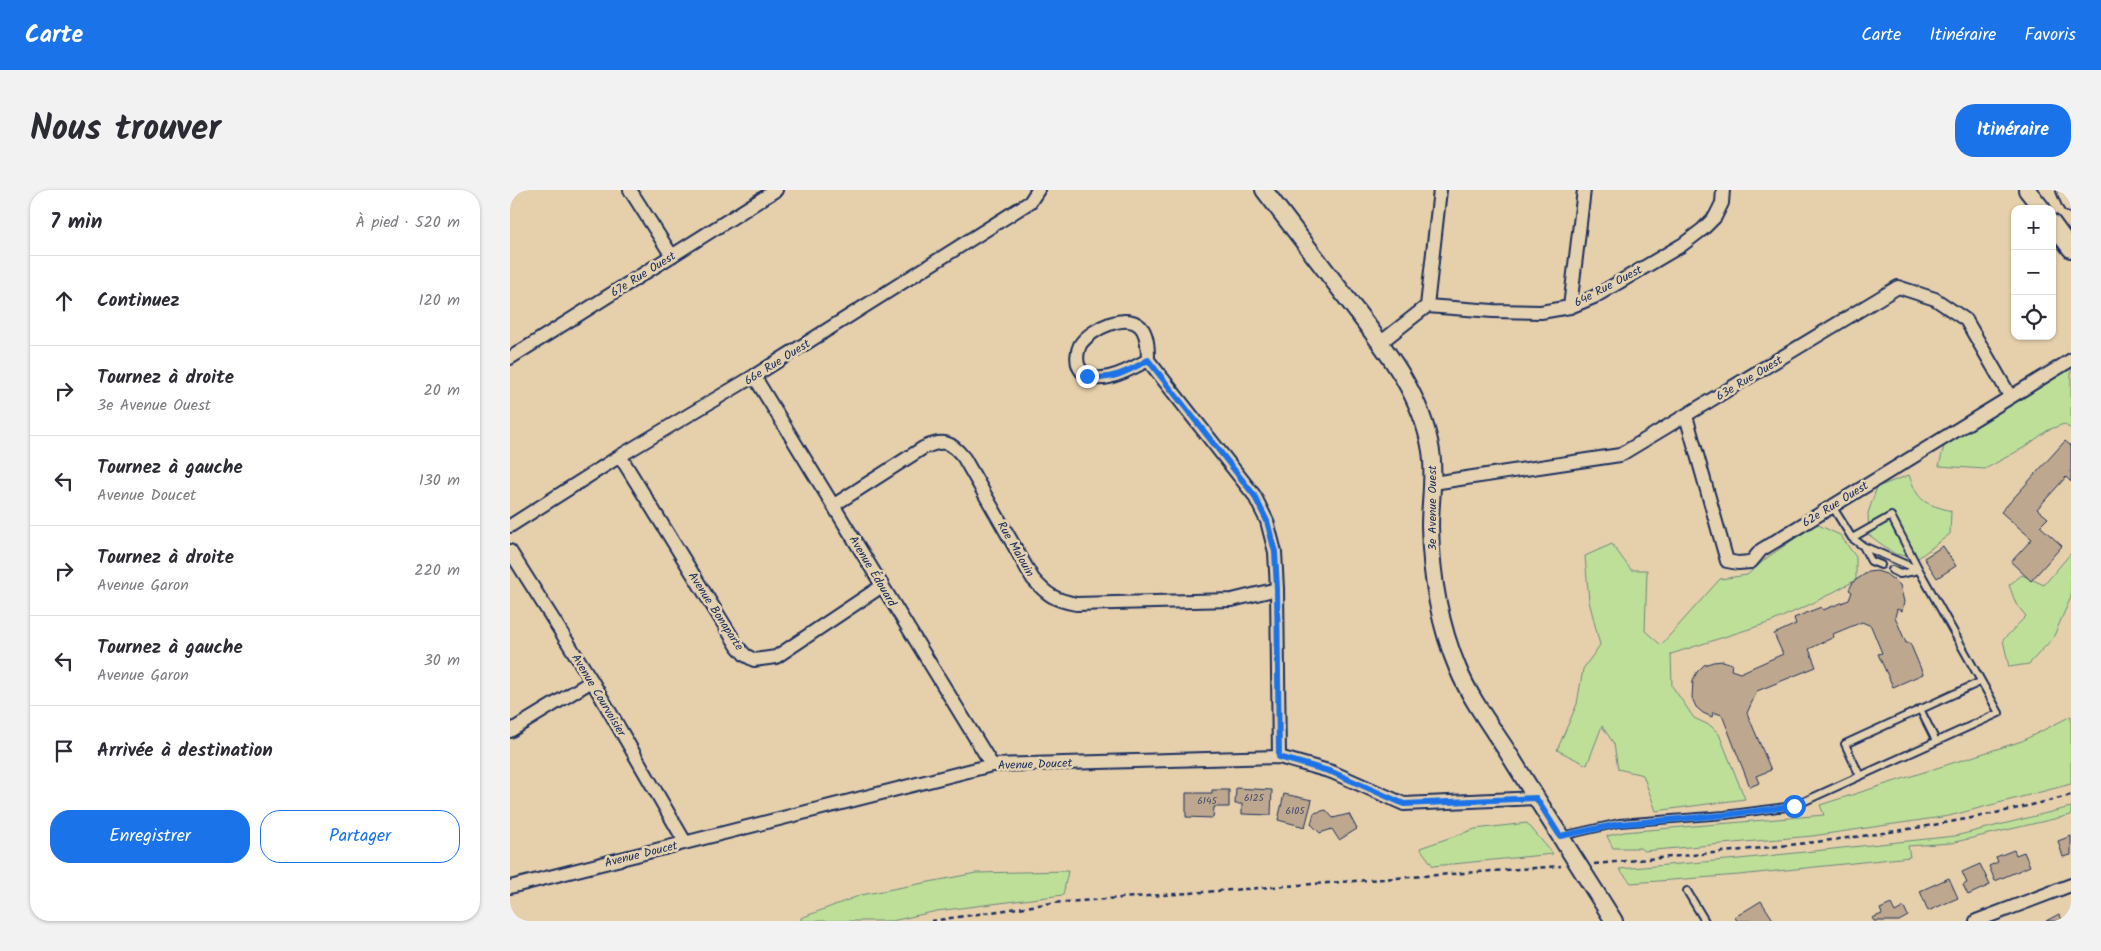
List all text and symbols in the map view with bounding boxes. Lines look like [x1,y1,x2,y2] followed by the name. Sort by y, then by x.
[25,16,83,55] text: Carte
[1861,21,1901,50] text: Carte
[1929,21,1996,50] text: Itinéraire
[2024,21,2076,50] text: Favoris
[30,102,221,158] text: Nous trouver
[1955,104,2071,157] button: Itinéraire
[2011,205,2056,340] map controls
[2011,205,2056,250] button: +
[50,206,102,239] text: 7 min
[356,210,460,235] text: À pied · 520 m
[607,247,680,302] street label: 67e Rue Ouest
[2011,250,2056,295] button: −
[1571,260,1646,312] street label: 64e Rue Ouest
[97,286,180,316] text: Continuez
[50,287,78,315] icon: ahead
[419,288,460,313] text: 120 m
[2011,295,2056,340] button: locate
[740,334,814,390] street label: 66e Rue Ouest
[1712,351,1787,406] street label: 63e Rue Ouest
[97,363,234,393] text: Tournez à droite
[1076,365,1099,388] route end
[50,377,78,405] icon: right
[424,378,460,403] text: 20 m
[97,393,211,418] text: 3e Avenue Ouest
[97,453,243,483] text: Tournez à gauche
[1423,465,1442,551] street label: 3e Avenue Ouest
[50,467,78,495] icon: left
[419,468,460,493] text: 130 m
[1798,476,1872,532] street label: 62e Rue Ouest
[97,483,196,508] text: Avenue Doucet
[992,518,1039,581] street label: Rue Malouin
[844,532,902,611] street label: Avenue Édouard
[97,543,234,573] text: Tournez à droite
[50,557,78,585] icon: right
[414,558,460,583] text: 220 m
[683,568,749,655] street label: Avenue Bonaparte
[97,573,189,598] text: Avenue Garon
[97,633,243,663] text: Tournez à gauche
[50,647,78,675] icon: left
[424,648,460,673] text: 30 m
[566,650,631,741] street label: Avenue Courvoisier
[97,663,189,688] text: Avenue Garon
[97,736,273,766] text: Arrivée à destination
[50,737,78,765] icon: arrive
[997,754,1073,775] street label: Avenue Doucet
[1244,790,1265,806] house number: 6125
[1197,793,1217,809] house number: 6145
[1783,795,1806,818] route start
[1285,803,1305,819] house number: 6105
[50,810,250,863] button: Enregistrer
[260,810,460,863] button: Partager
[603,836,680,873] street label: Avenue Doucet

